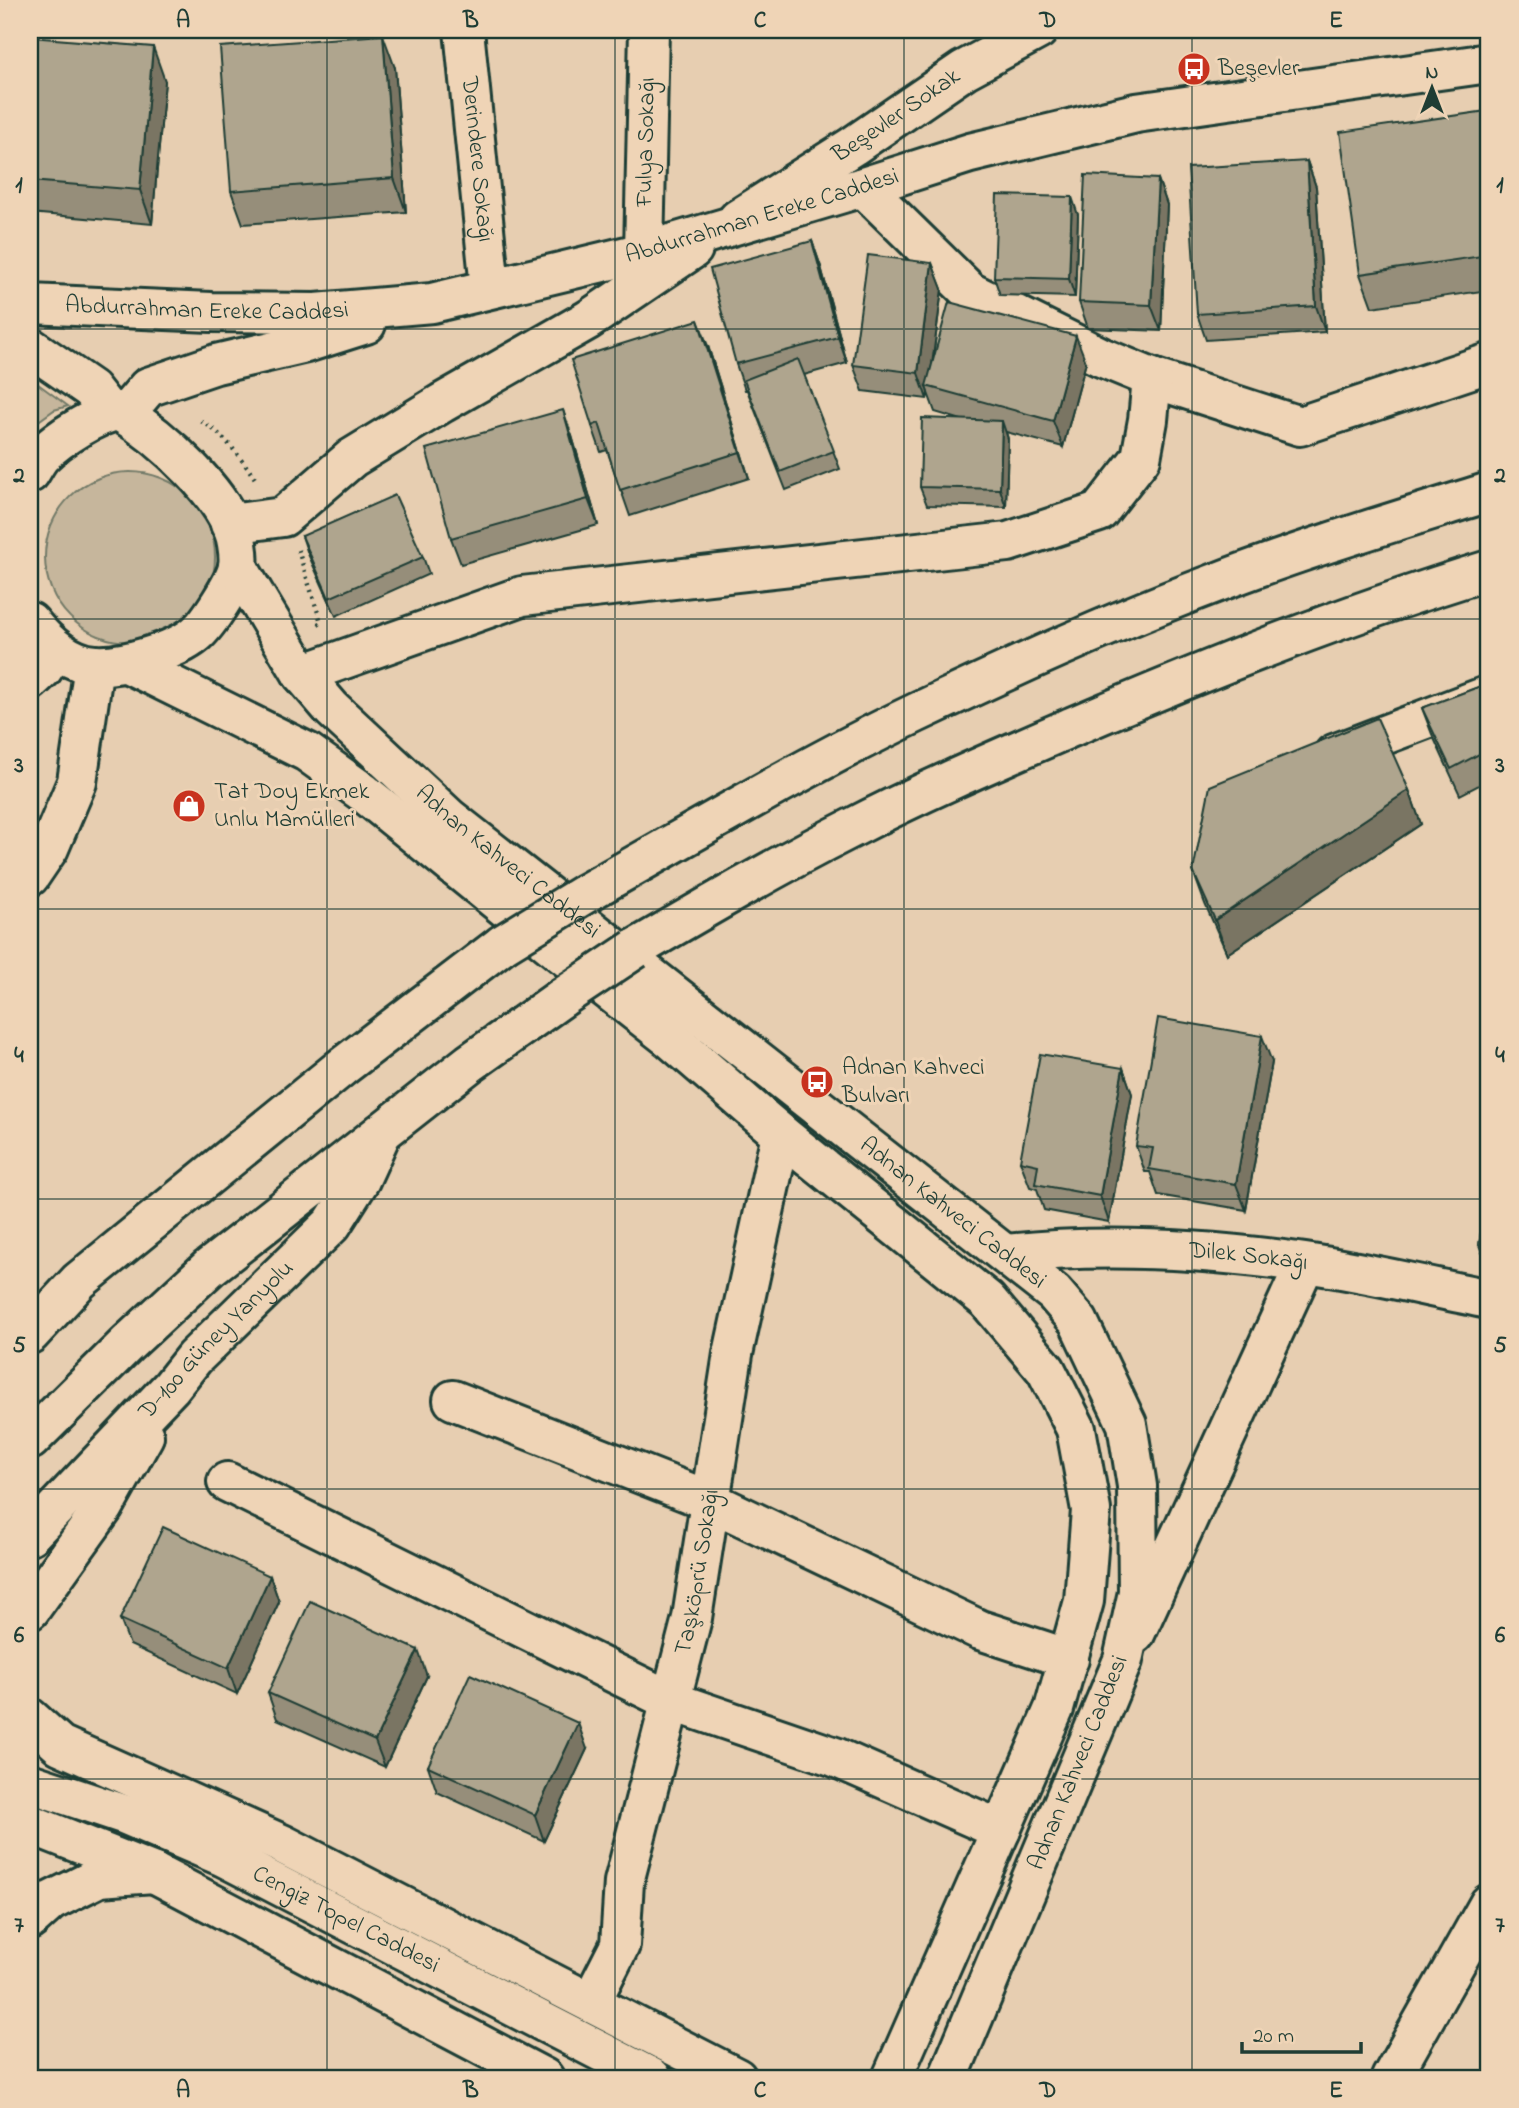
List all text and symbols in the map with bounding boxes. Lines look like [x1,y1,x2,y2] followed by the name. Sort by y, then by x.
[176,5,190,38] text: A
[462,5,479,38] text: B
[754,5,767,38] text: C
[1039,5,1056,38] text: D
[1329,5,1343,38] text: E
[1175,50,1213,88] bus stop icon: Beşevler
[1217,52,1300,87] place label: Beşevler
[1396,52,1466,122] north arrow
[825,59,968,173] street label: Beşevler Sokak
[1426,60,1439,87] text: N
[451,74,503,244] street label: Derindere Sokağı
[627,77,665,208] street label: Fulya Sokağı
[622,159,903,273] street label: Abdurrahman Ereke Caddesi
[15,170,23,203] text: 1
[1496,170,1504,203] text: 1
[64,288,350,331] street label: Abdurrahman Ereke Caddesi
[12,460,25,493] text: 2
[1493,460,1506,493] text: 2
[13,750,24,783] text: 3
[1494,750,1505,783] text: 3
[214,775,370,838] place label: Tat Doy Ekmek Unlu Mamülleri
[407,777,608,948] street label: Adnan Kahveci Caddesi
[170,787,208,825] shop icon: Tat Doy Ekmek Unlu Mamülleri
[14,1040,24,1073] text: 4
[1495,1040,1505,1073] text: 4
[841,1051,985,1114] place label: Adnan Kahveci Bulvarı
[798,1063,836,1101] bus stop icon: Adnan Kahveci Bulvarı
[852,1129,1054,1298] street label: Adnan Kahveci Caddesi
[1187,1233,1310,1281] street label: Dilek Sokağı
[130,1252,302,1429] street label: D-100 Güney Yanyolu
[12,1330,26,1363] text: 5
[1493,1330,1507,1363] text: 5
[666,1487,729,1659] street label: Taşköprü Sokağı
[14,1620,25,1653] text: 6
[1495,1620,1506,1653] text: 6
[1020,1650,1138,1876] street label: Adnan Kahveci Caddesi
[246,1857,446,1983] street label: Cengiz Topel Caddesi
[14,1910,24,1943] text: 7
[1495,1910,1505,1943] text: 7
[1242,2010,1362,2054] scale bar
[1253,2022,1294,2052] text: 20 m
[176,2075,190,2108] text: A
[462,2075,479,2108] text: B
[754,2075,767,2108] text: C
[1039,2075,1056,2108] text: D
[1329,2075,1343,2108] text: E

